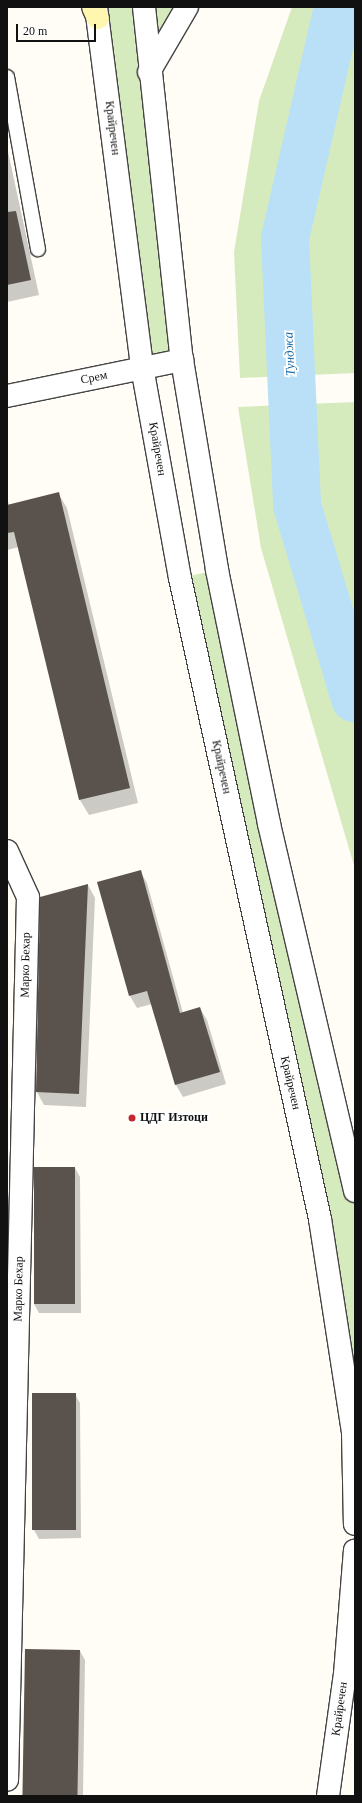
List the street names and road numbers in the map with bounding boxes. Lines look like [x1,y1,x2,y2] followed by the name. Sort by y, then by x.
[102,100,122,156] street label: Крайречен
[79,368,109,388] street label: Срем
[145,421,169,477] street label: Крайречен
[208,739,234,795] street label: Крайречен
[18,932,34,998] street label: Марко Бехар
[277,1055,303,1111] street label: Крайречен
[11,1256,27,1322] street label: Марко Бехар
[329,1681,351,1737] street label: Крайречен

